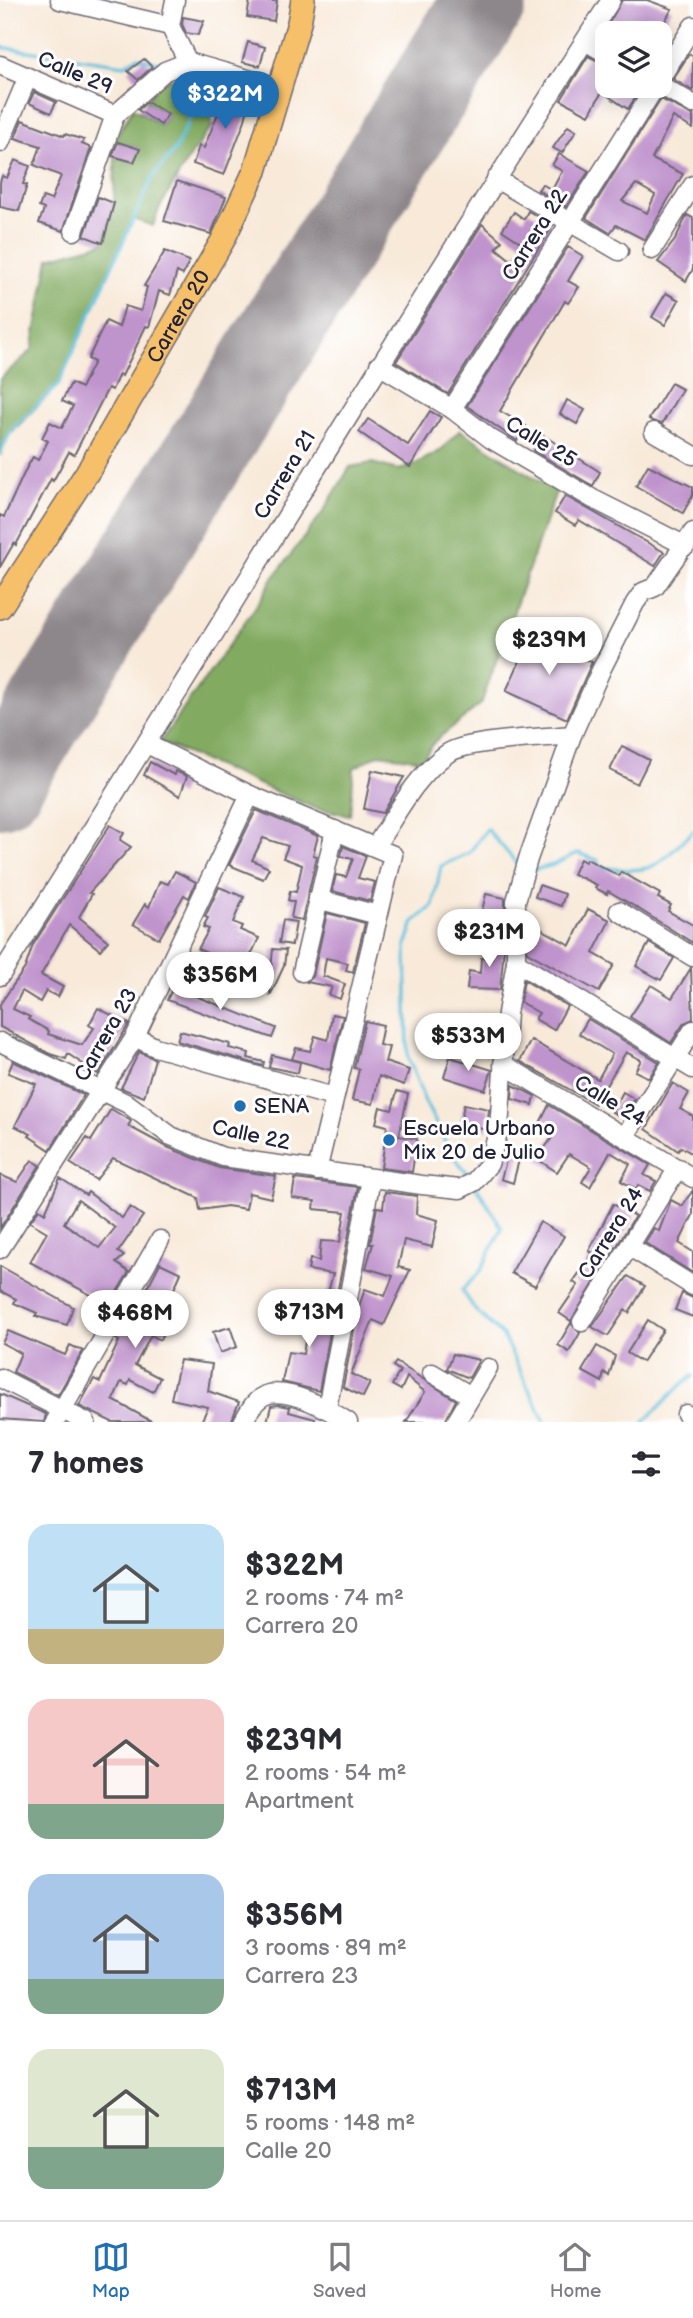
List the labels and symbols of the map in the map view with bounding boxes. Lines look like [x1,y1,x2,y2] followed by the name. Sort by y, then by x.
[34,46,116,100] street label: Calle 29
[176,72,274,131] pin: $322M
[497,184,573,286] street label: Carrera 22
[142,265,215,367] street label: Carrera 20
[501,411,581,473] street label: Calle 25
[249,426,321,524] street label: Carrera 21
[500,618,598,677] pin: $239M
[440,909,538,969] pin: $231M
[171,953,269,1012] pin: $356M
[69,984,143,1086] street label: Carrera 23
[419,1014,517,1073] pin: $533M
[570,1070,650,1132] street label: Calle 24
[254,1094,309,1119] place label: SENA
[232,1098,248,1114] marker: SENA
[210,1115,293,1156] street label: Calle 22
[403,1116,555,1165] place label: Escuela Urbano Mix 20 de Julio
[381,1132,397,1148] marker: Escuela Urbano Mix 20 de Julio
[573,1182,649,1284] street label: Carrera 24
[86,1290,184,1350] pin: $468M
[260,1290,358,1349] pin: $713M

